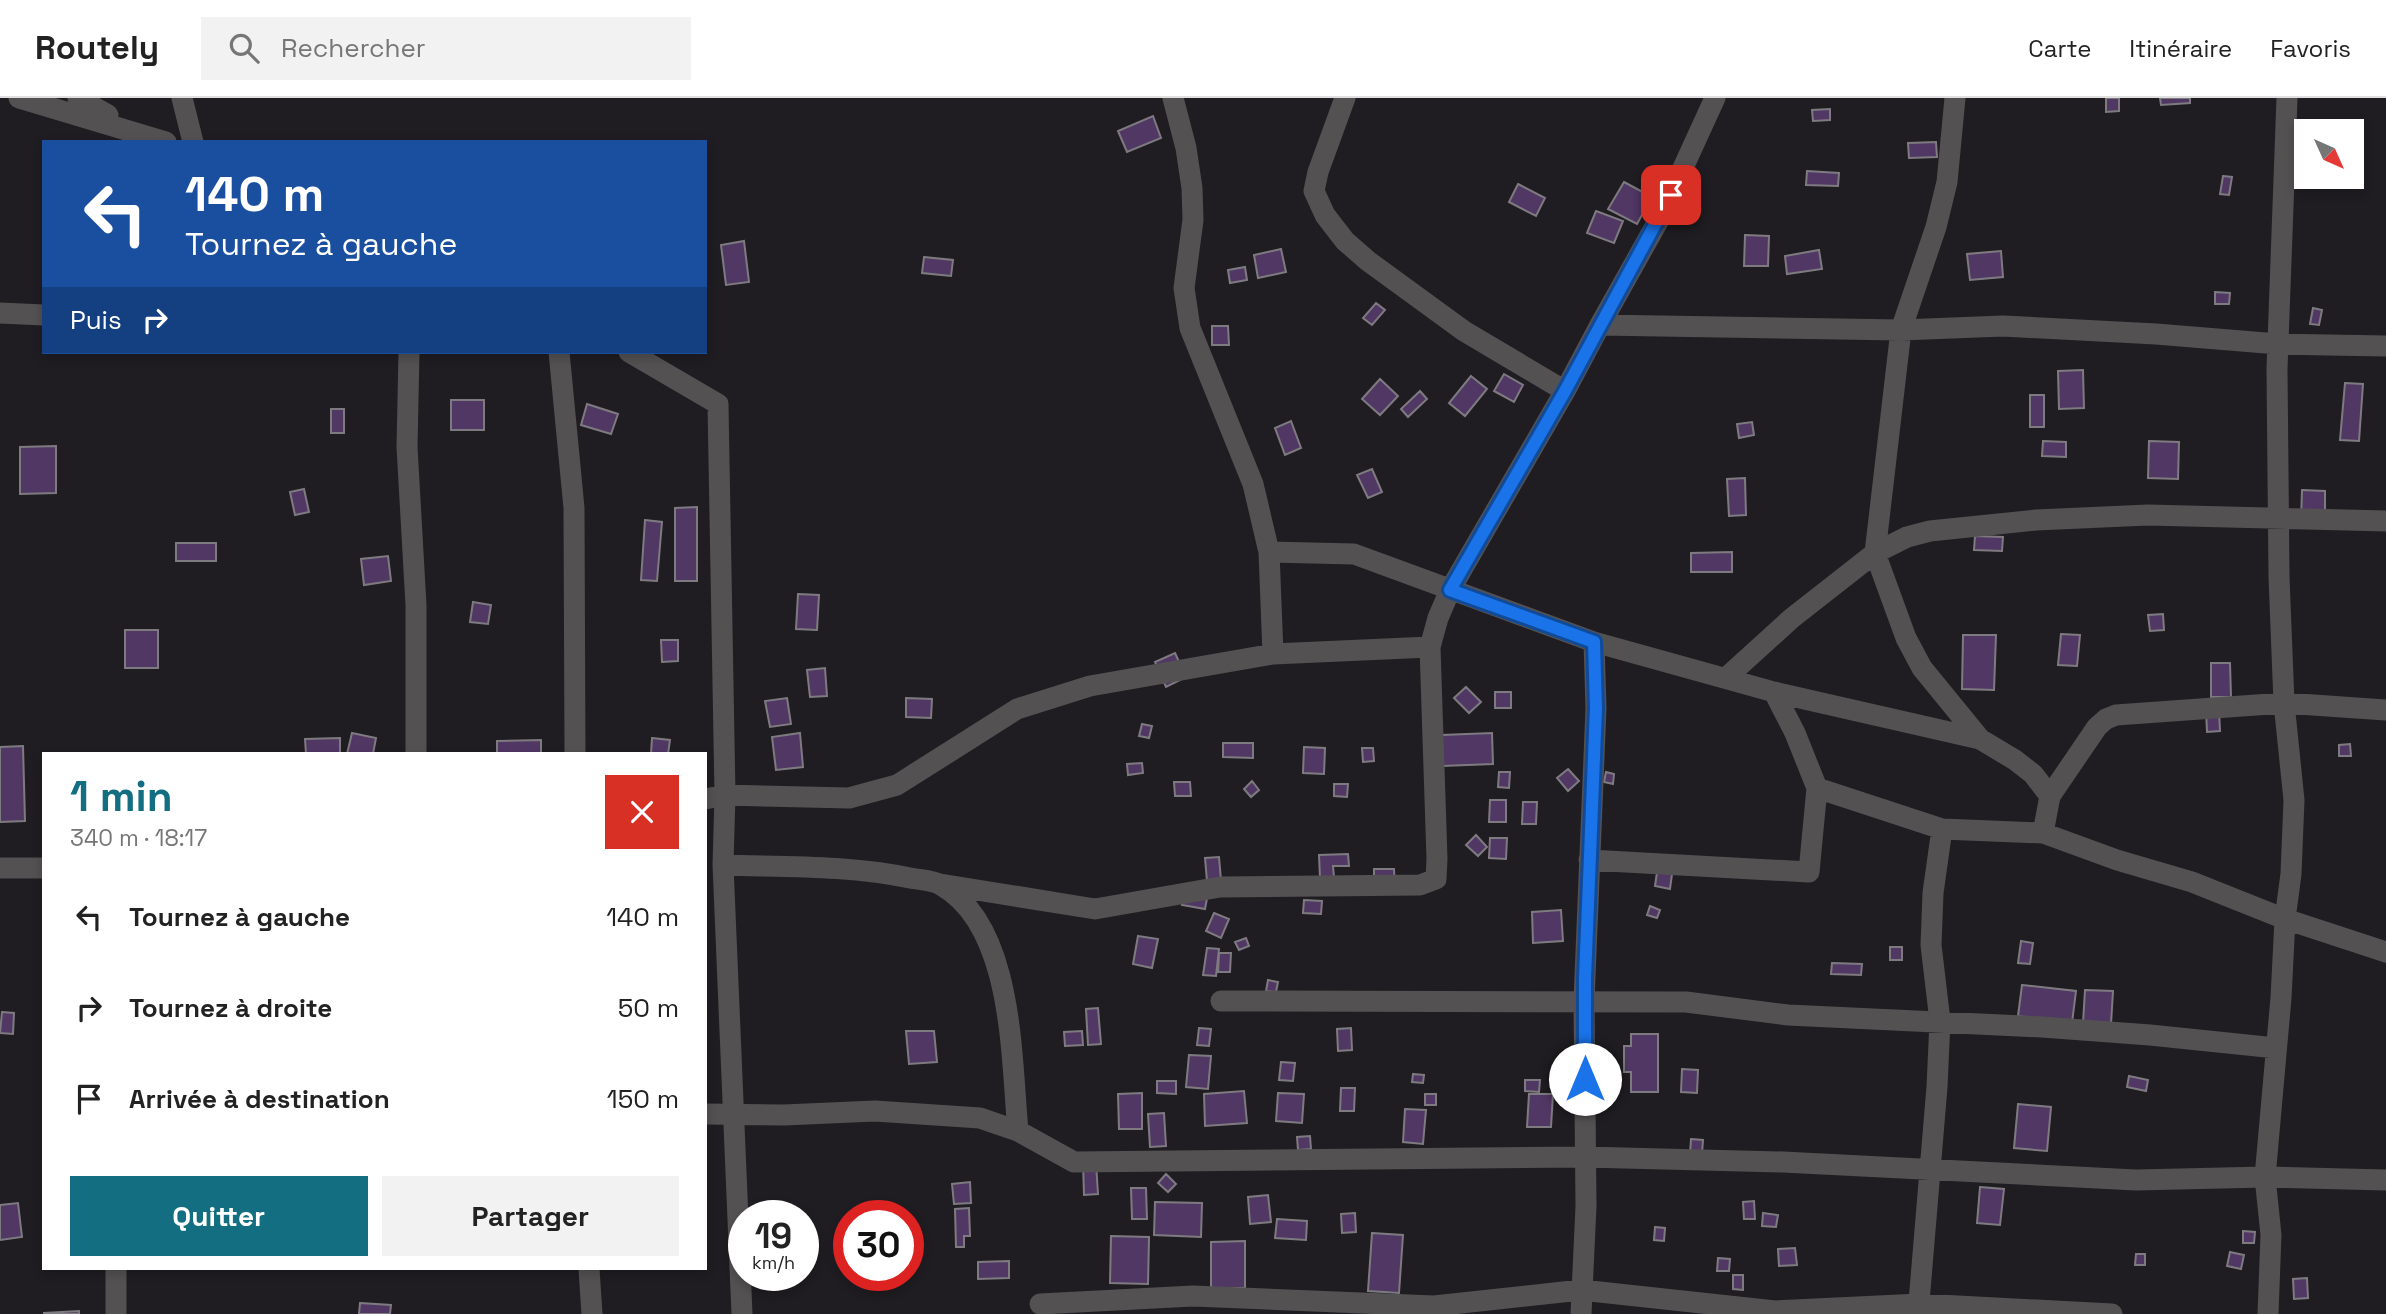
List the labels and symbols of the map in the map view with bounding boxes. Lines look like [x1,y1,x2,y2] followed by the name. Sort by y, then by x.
[2294,119,2364,189] north arrow
[1641,165,1701,225] pin
[1548,1042,1622,1116] position arrow
[833,1200,924,1291] speed limit sign: 30

